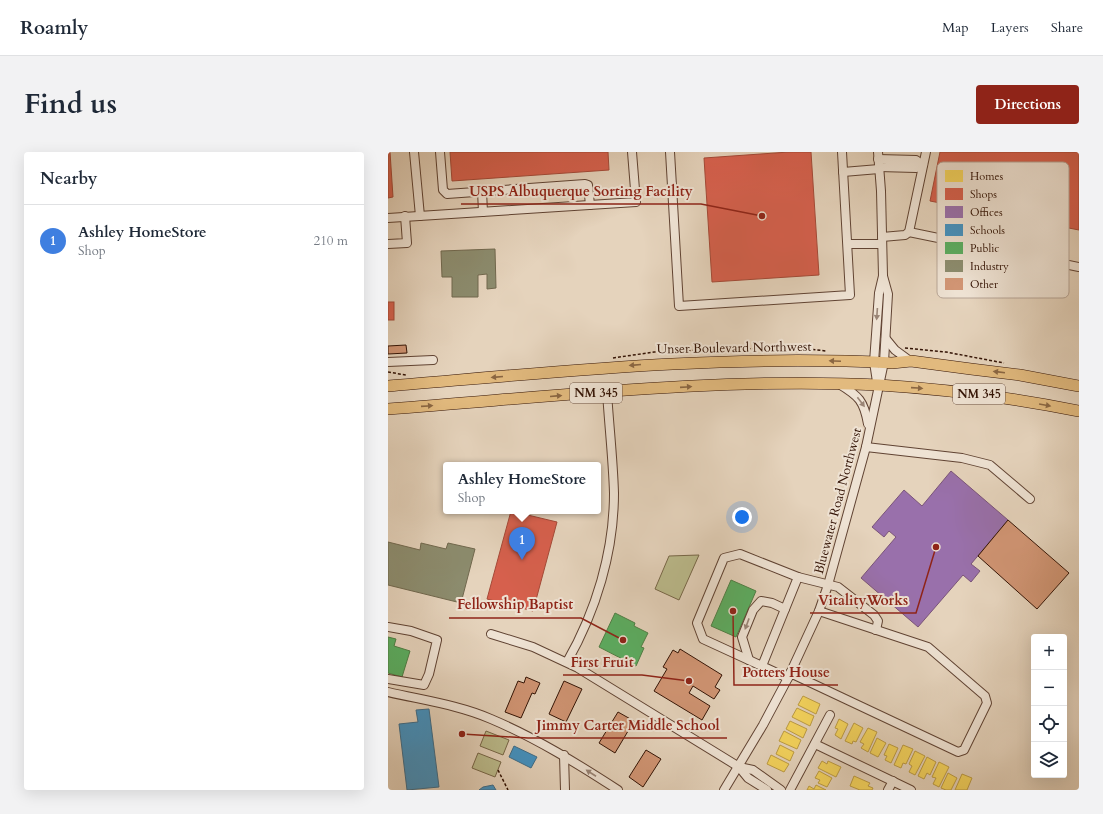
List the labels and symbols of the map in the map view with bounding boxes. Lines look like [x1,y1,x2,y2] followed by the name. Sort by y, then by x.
[937,162,1069,298] legend
[970,169,1003,184] text: Homes
[461,178,701,204] callout: USPS Albuquerque Sorting Facility
[469,182,693,201] text: USPS Albuquerque Sorting Facility
[970,187,997,202] text: Shops
[970,205,1003,220] text: Offices
[970,223,1005,238] text: Schools
[970,241,999,256] text: Public
[970,259,1009,274] text: Industry
[970,277,999,292] text: Other
[874,308,881,320] one-way arrow
[656,338,812,358] street label: Unser Boulevard Northwest
[829,357,841,364] one-way arrow
[629,362,641,369] one-way arrow
[993,369,1005,376] one-way arrow
[491,374,503,381] one-way arrow
[570,383,622,403] road number: NM 345
[680,383,692,390] one-way arrow
[911,384,923,391] one-way arrow
[953,384,1005,404] road number: NM 345
[550,393,563,399] one-way arrow
[857,397,865,408] one-way arrow
[1039,402,1051,408] one-way arrow
[421,403,433,410] one-way arrow
[810,426,866,576] street label: Bluewater Road Northwest
[732,507,752,527] your location
[509,527,535,560] pin: 1
[810,587,916,613] callout: VitalityWorks
[818,591,908,610] text: VitalityWorks
[449,592,581,618] callout: Fellowship Baptist
[457,595,573,614] text: Fellowship Baptist
[743,618,749,630] one-way arrow
[563,649,642,675] callout: First Fruit
[570,653,634,672] text: First Fruit
[734,659,838,685] callout: Potters House
[742,663,830,682] text: Potters House
[528,712,727,738] callout: Jimmy Carter Middle School
[534,716,720,735] text: Jimmy Carter Middle School
[586,769,597,776] one-way arrow

